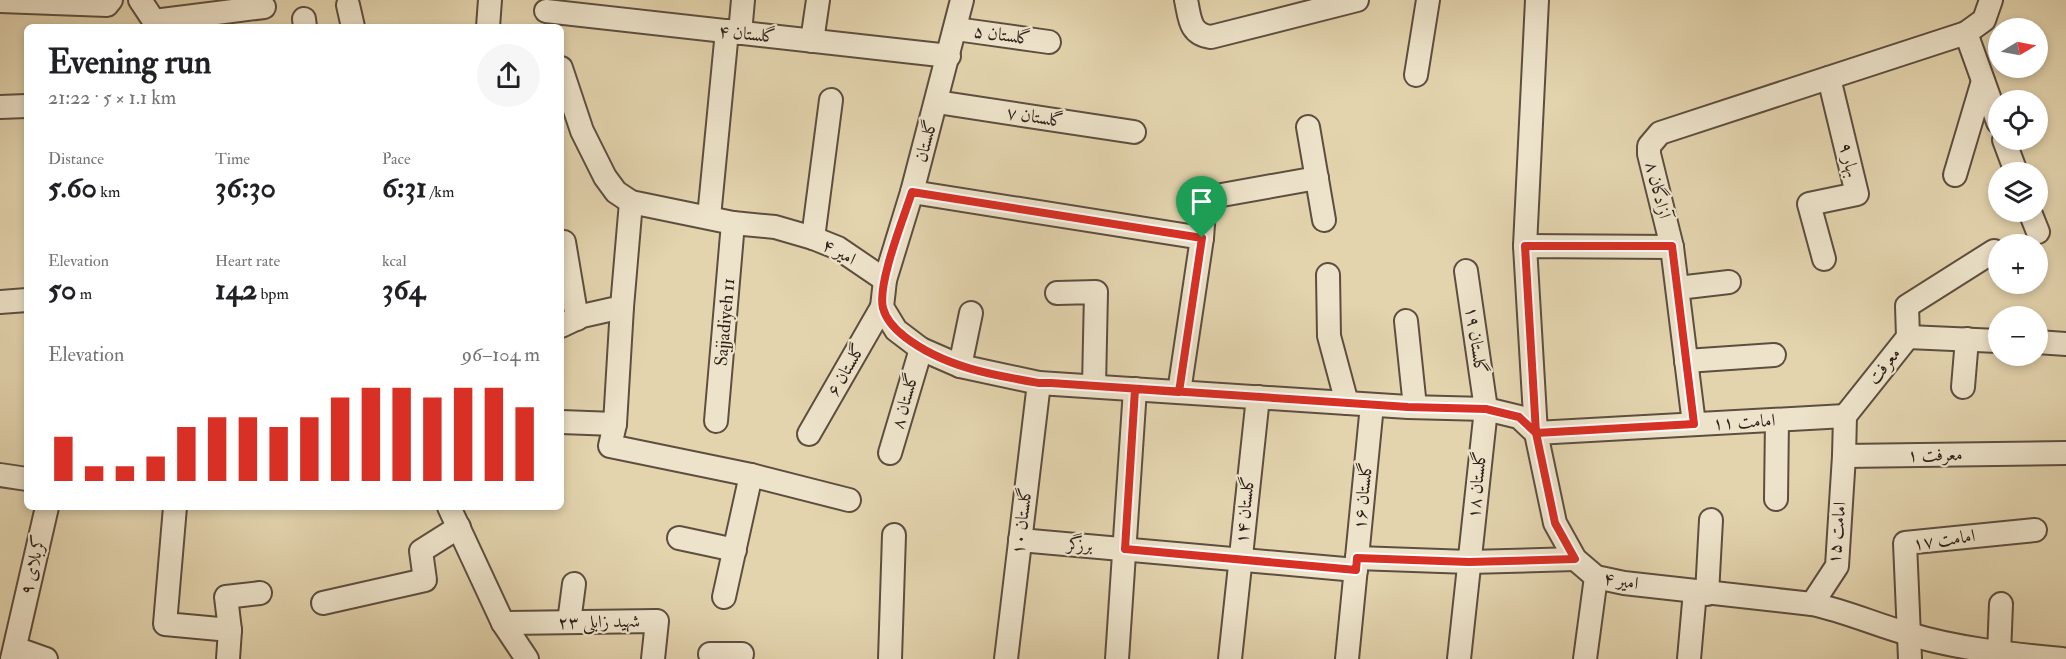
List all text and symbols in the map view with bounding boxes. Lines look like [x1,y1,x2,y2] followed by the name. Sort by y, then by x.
[1988,18,2048,78] north arrow
[1988,18,2048,366] map controls
[717,20,777,48] street label: گلستان ۴
[972,20,1032,50] street label: گلستان ۵
[48,42,211,83] text: Evening run
[477,44,540,107] button: share
[48,85,176,110] text: 21:22 · 5 × 1.1 km
[1988,90,2048,150] button: locate
[1005,101,1065,133] street label: گلستان ۷
[909,117,943,165] street label: گلستان
[1834,140,1864,180] street label: بهار ۹
[48,149,104,169] text: Distance
[215,149,250,169] text: Time
[382,149,411,169] text: Pace
[1640,159,1677,223] street label: آزادگان ۸
[1988,162,2048,222] button: layers
[48,169,97,206] text: 5.60
[215,169,276,206] text: 36:30
[382,169,427,206] text: 6:31
[1176,176,1227,238] pin
[97,182,120,202] text: km
[427,182,454,202] text: /km
[1185,185,1218,218] icon: arrive
[818,233,860,271] street label: امیر ۴
[1988,234,2048,294] button: +
[48,251,109,271] text: Elevation
[215,251,280,271] text: Heart rate
[382,251,407,271] text: kcal
[48,271,76,308] text: 50
[215,271,257,308] text: 142
[382,271,425,308] text: 364
[710,277,740,367] street label: Sajjadiyeh 11
[76,284,92,304] text: m
[257,284,289,304] text: bpm
[1460,305,1492,375] street label: گلستان ۱۹
[1988,306,2048,366] button: −
[822,339,870,401] street label: گلستان ۶
[48,342,124,367] text: Elevation
[462,342,540,367] text: 96–104 m
[1862,343,1906,389] street label: معرفت
[886,370,924,432] street label: گلستان ۸
[1712,409,1776,435] street label: امامت ۱۱
[1907,443,1963,467] street label: معرفت ۱
[1462,450,1492,520] street label: گلستان ۱۸
[1348,461,1378,531] street label: گلستان ۱۶
[1230,475,1260,545] street label: گلستان ۱۴
[1006,486,1038,556] street label: گلستان ۱۰
[1822,500,1852,565] street label: امامت ۱۵
[1911,524,1977,556] street label: امامت ۱۷
[1064,531,1094,558] street label: برزگر
[15,533,51,597] street label: کربلای ۹
[1602,567,1640,595] street label: امیر ۴
[558,610,640,635] street label: شهید زابلی ۲۳

